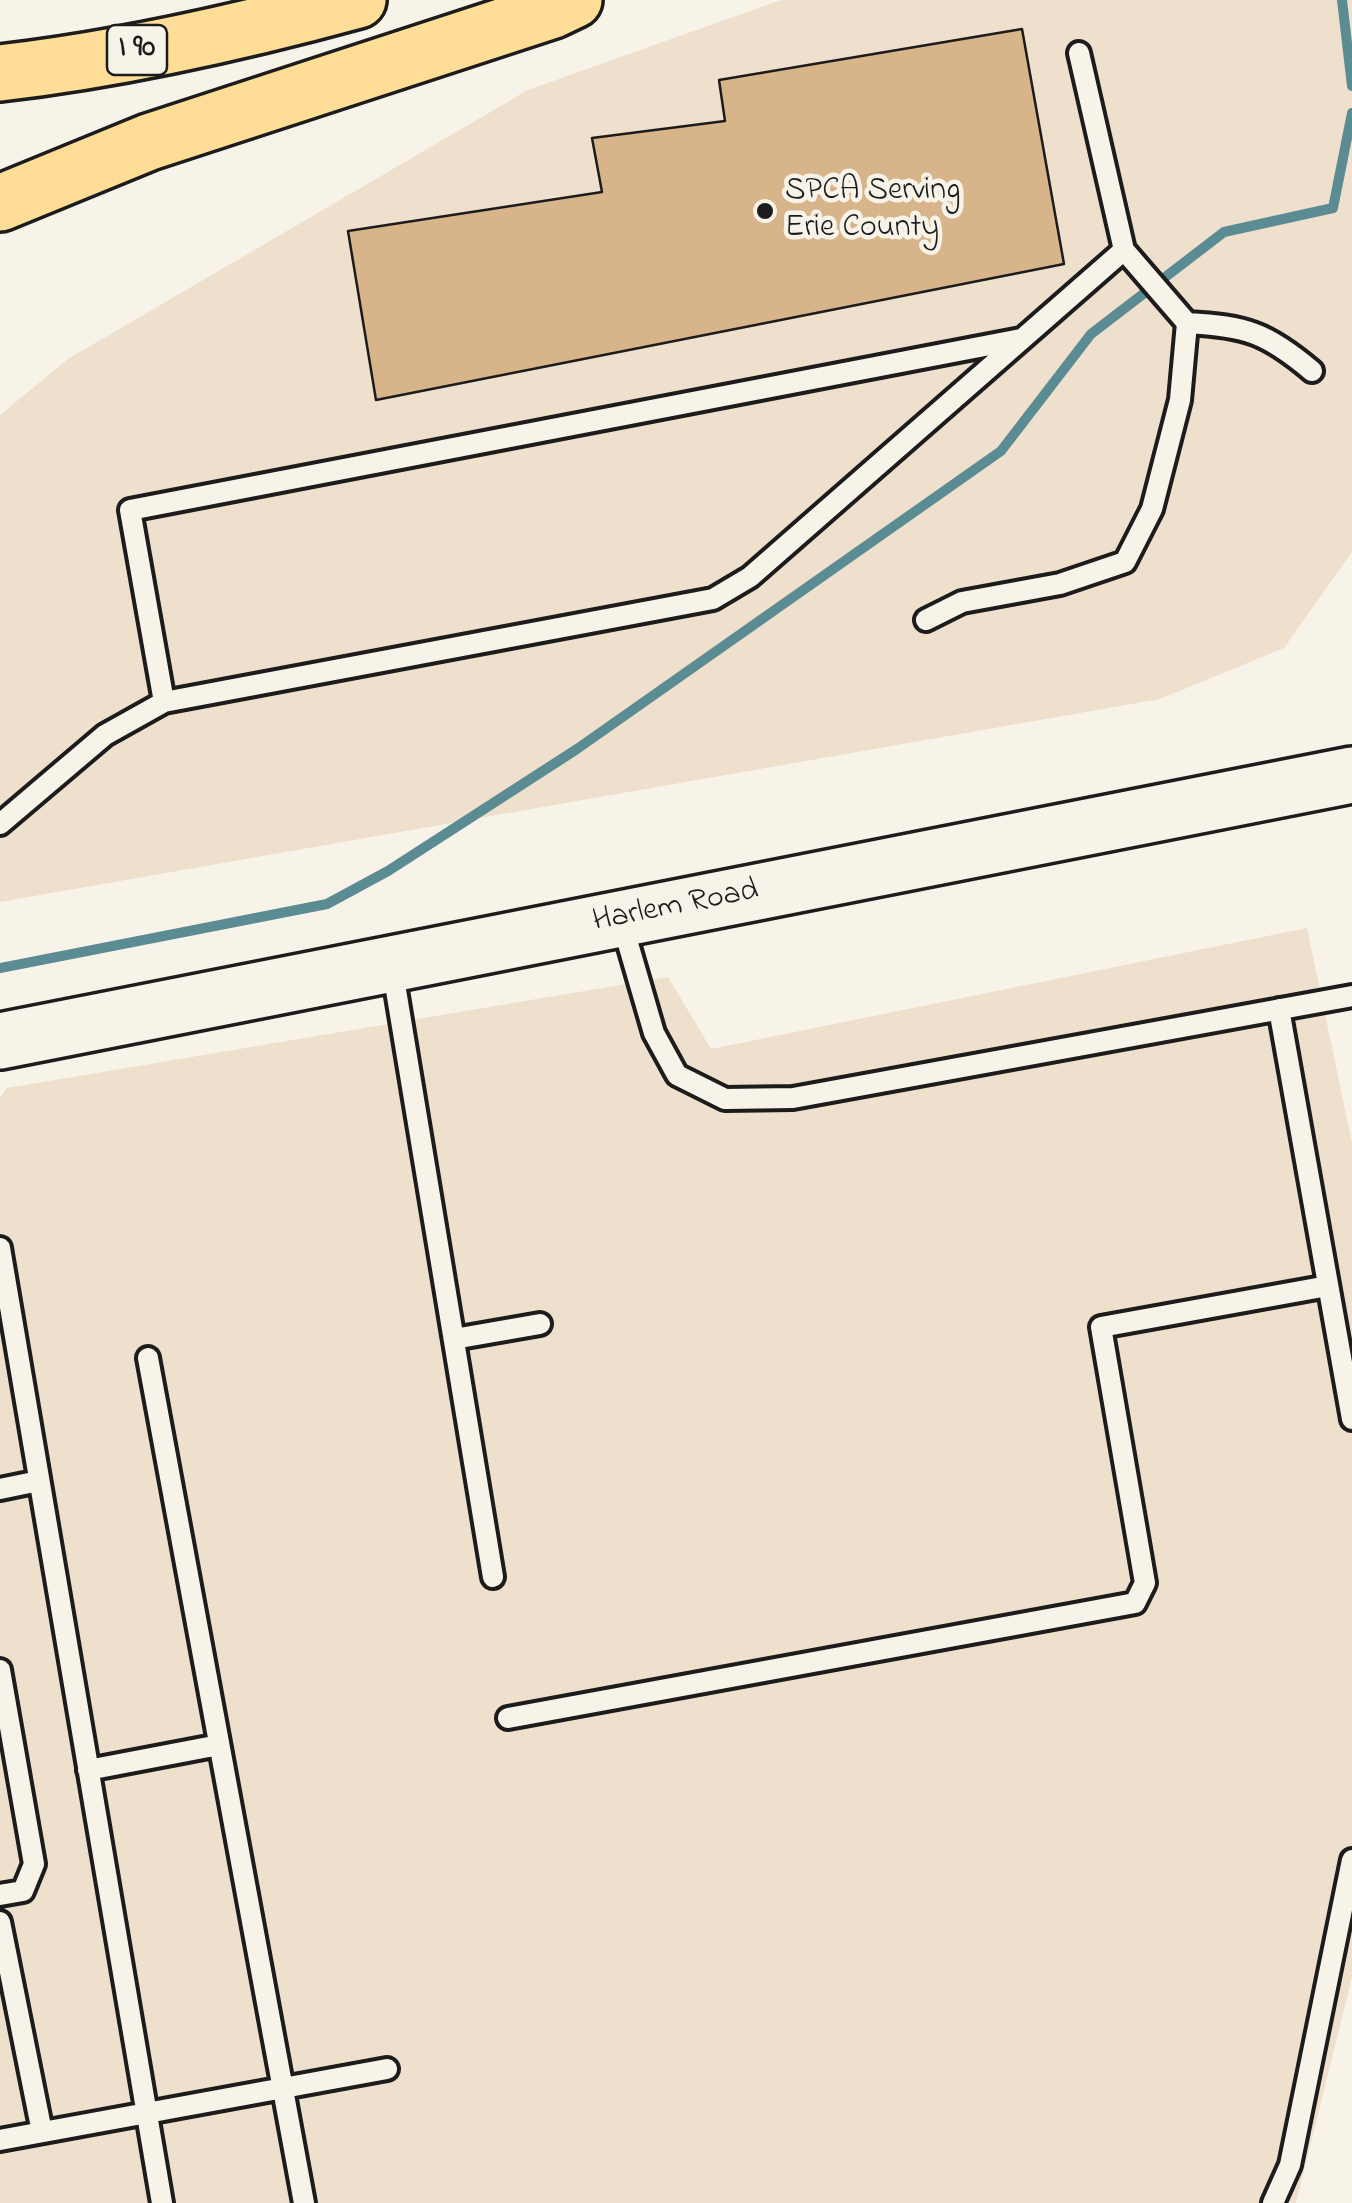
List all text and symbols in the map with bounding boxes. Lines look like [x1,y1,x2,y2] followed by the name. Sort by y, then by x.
[107,25,167,75] road number: I 90
[785,174,961,249] place label: SPCA Serving Erie County
[754,200,776,222] marker: SPCA Serving Erie County
[590,873,762,943] street label: Harlem Road

